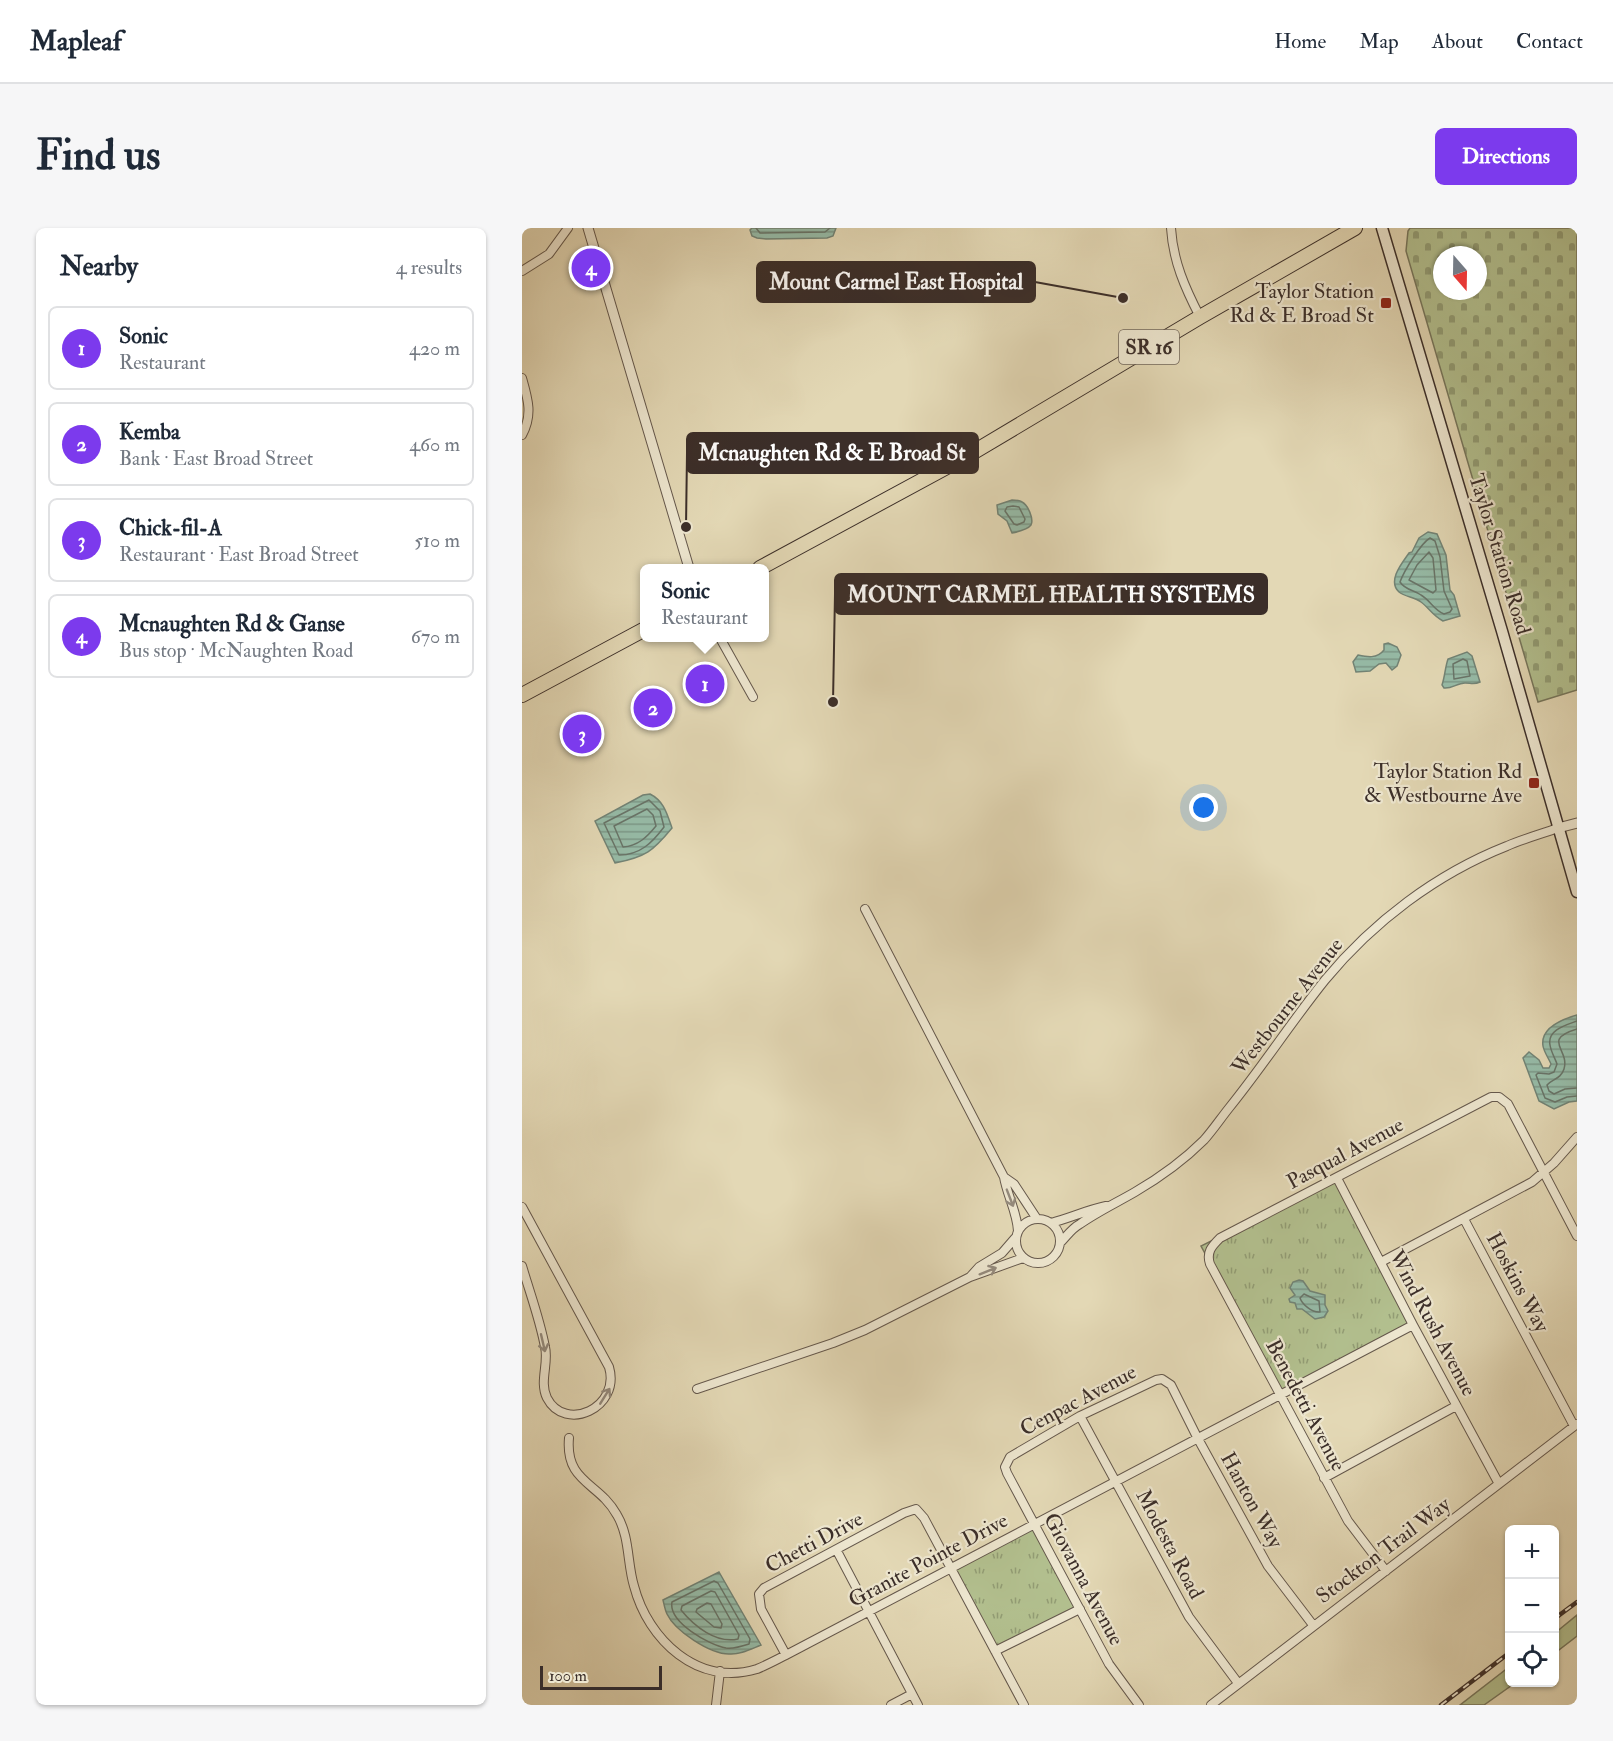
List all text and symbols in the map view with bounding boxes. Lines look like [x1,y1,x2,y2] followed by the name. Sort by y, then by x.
[30,24,122,59] text: Mapleaf
[1274,28,1326,55] text: Home
[1359,28,1399,55] text: Map
[1432,28,1483,55] text: About
[1516,28,1583,55] text: Contact
[1435,128,1577,185] button: Directions
[36,130,160,182] text: Find us
[572,246,610,291] pin: 4
[1433,246,1487,300] north arrow
[60,251,138,283] text: Nearby
[396,255,462,280] text: 4 results
[757,262,1035,302] callout: Mount Carmel East Hospital
[768,268,1023,297] text: Mount Carmel East Hospital
[1229,278,1374,329] place label: Taylor Station Rd & E Broad St
[1379,296,1393,310] marker: Taylor Station Rd & E Broad St
[119,322,168,350] text: Sonic
[1119,330,1179,364] road number: SR 16
[78,336,85,361] text: 1
[409,336,460,361] text: 420 m
[119,350,206,375] text: Restaurant
[119,418,180,446] text: Kemba
[76,432,87,457] text: 2
[409,432,460,457] text: 460 m
[687,433,978,473] callout: Mcnaughten Rd & E Broad St
[697,439,967,468] text: Mcnaughten Rd & E Broad St
[119,446,313,471] text: Bank · East Broad Street
[1462,470,1537,639] street label: Taylor Station Road
[119,514,222,542] text: Chick-fil-A
[78,528,85,553] text: 3
[414,528,460,553] text: 510 m
[119,542,359,567] text: Restaurant · East Broad Street
[640,564,769,642] popup
[835,574,1267,614] callout: MOUNT CARMEL HEALTH SYSTEMS
[661,577,710,605] text: Sonic
[846,581,1255,609] text: MOUNT CARMEL HEALTH SYSTEMS
[661,605,748,630] text: Restaurant
[119,610,345,638] text: Mcnaughten Rd & Ganse
[76,624,87,649] text: 4
[411,624,460,649] text: 670 m
[119,638,353,663] text: Bus stop · McNaughten Road
[686,662,724,706] pin: 1
[634,686,672,730] pin: 2
[562,712,602,756] pin: 3
[1364,758,1523,809] place label: Taylor Station Rd & Westbourne Ave
[1527,776,1541,790] marker: Taylor Station Rd & Westbourne Ave
[1189,793,1218,822] your location
[1225,932,1349,1081] street label: Westbourne Avenue
[1282,1111,1409,1196] street label: Pasqual Avenue
[1005,1188,1016,1207] one-way arrow
[1480,1228,1556,1338] street label: Hoskins Way
[1382,1245,1482,1401] street label: Wind Rush Avenue
[979,1265,997,1276] one-way arrow
[538,1333,550,1352] one-way arrow
[1259,1335,1352,1476] street label: Benedetti Avenue
[1015,1358,1141,1442] street label: Cenpac Avenue
[599,1388,611,1405] one-way arrow
[1214,1447,1289,1554] street label: Hanton Way
[1129,1485,1210,1604] street label: Modesta Road
[1311,1491,1456,1610] street label: Stockton Trail Way
[761,1505,868,1579] street label: Chetti Drive
[844,1507,1013,1614] street label: Granite Pointe Drive
[1037,1508,1130,1650] street label: Giovanna Avenue
[1505,1525,1559,1687] map controls
[1505,1525,1559,1579] button: +
[1505,1579,1559,1633] button: −
[1505,1633,1559,1687] button: locate
[540,1663,662,1690] scale bar
[549,1666,587,1686] text: 100 m

